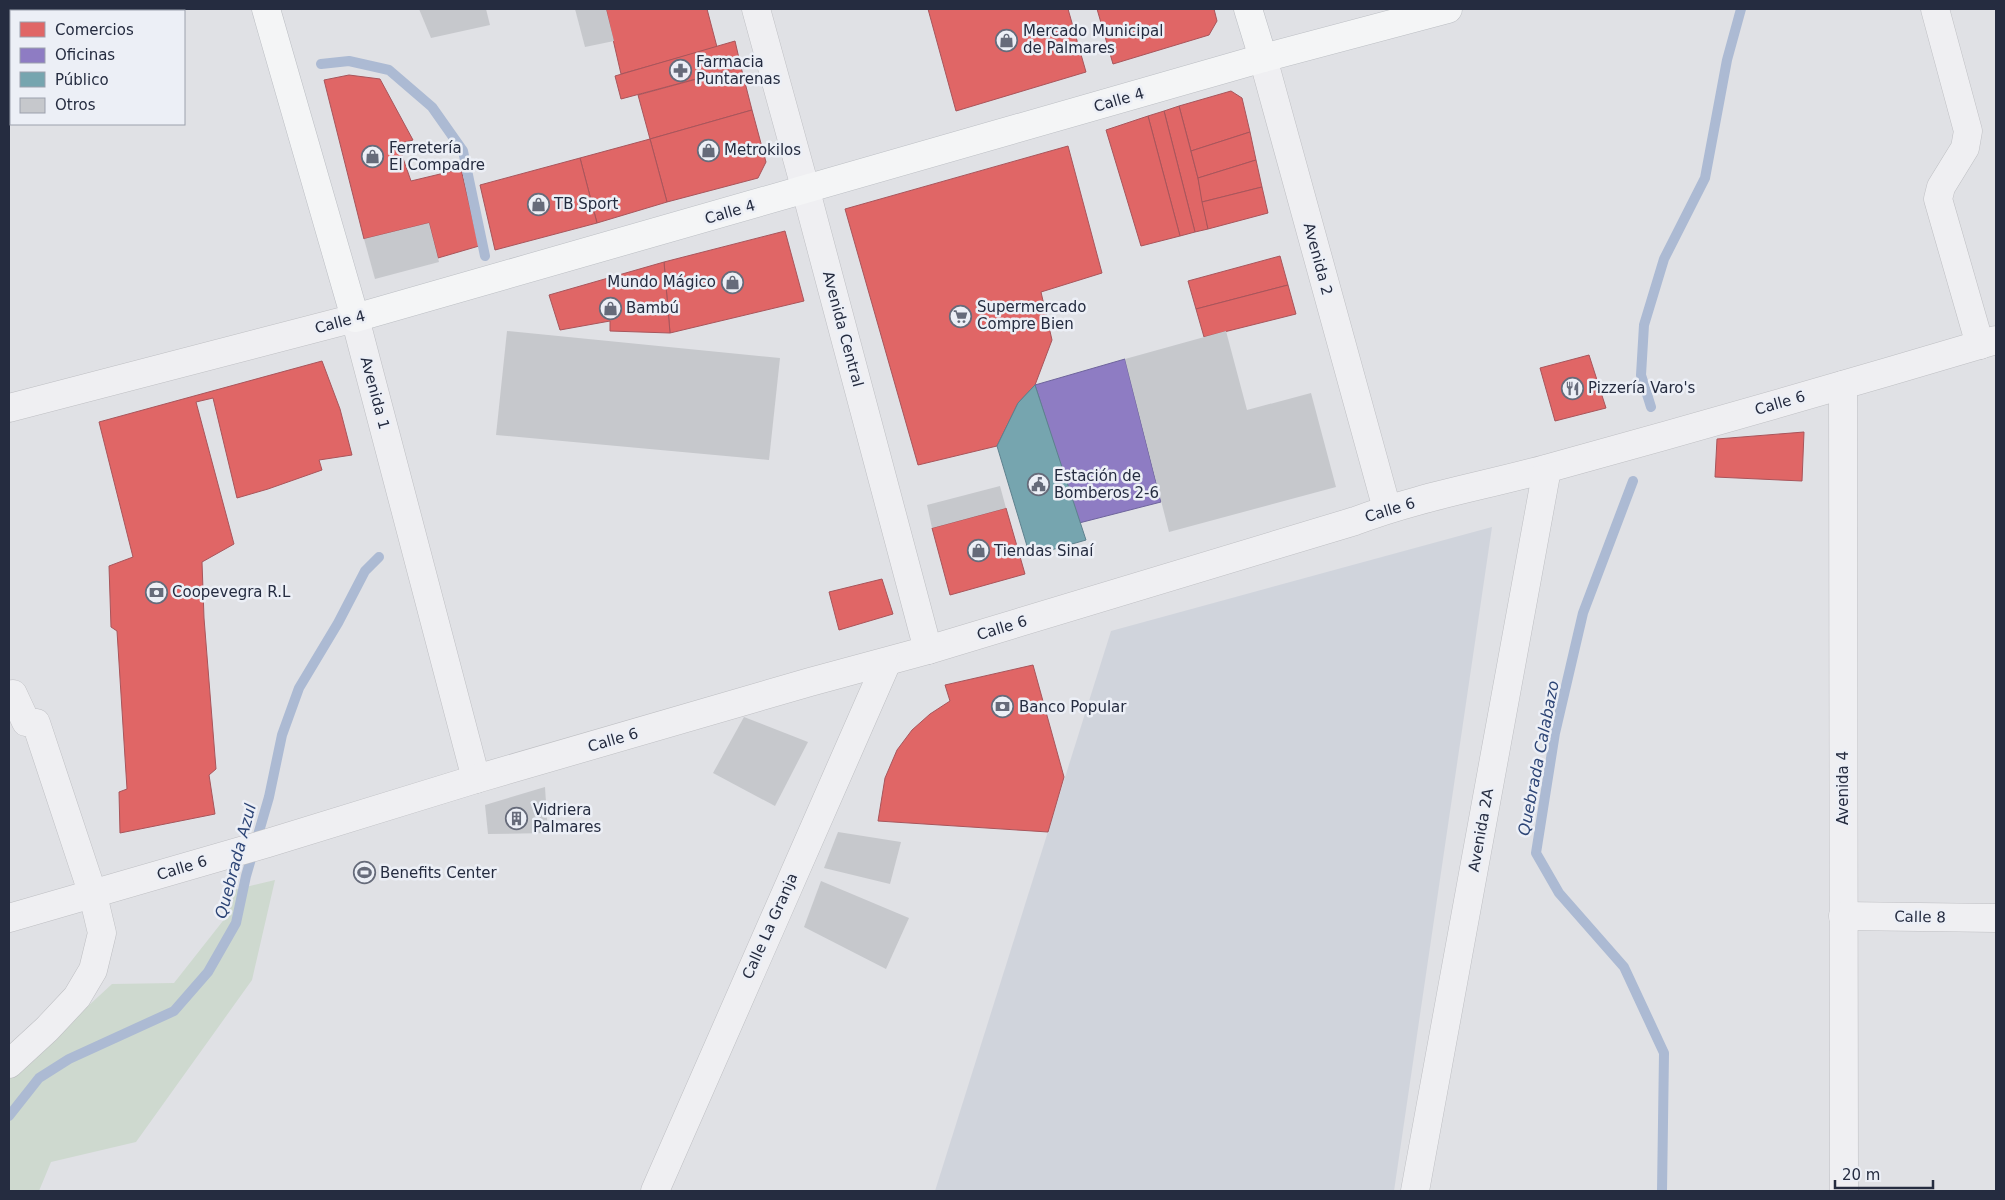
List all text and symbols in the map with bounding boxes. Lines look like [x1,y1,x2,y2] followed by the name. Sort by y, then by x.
[10,10,185,125] legend
[55,21,134,39] text: Comercios
[1023,22,1163,57] place label: Mercado Municipal de Palmares
[995,28,1019,52] shop icon: Mercado Municipal de Palmares
[55,46,115,64] text: Oficinas
[696,53,781,88] place label: Farmacia Puntarenas
[668,59,692,83] pharmacy icon: Farmacia Puntarenas
[55,71,109,89] text: Público
[1092,84,1146,116] street label: Calle 4
[55,96,96,114] text: Otros
[696,138,720,162] shop icon: Metrokilos
[389,139,485,174] place label: Ferretería El Compadre
[724,141,801,159] place label: Metrokilos
[361,145,385,169] shop icon: Ferretería El Compadre
[526,192,550,216] shop icon: TB Sport
[553,195,619,213] place label: TB Sport
[703,196,757,228] street label: Calle 4
[1300,221,1336,297] street label: Avenida 2
[819,269,867,389] street label: Avenida Central
[720,270,744,294] shop icon: Mundo Mágico
[607,273,716,291] place label: Mundo Mágico
[598,296,622,320] shop icon: Bambú
[977,298,1087,333] place label: Supermercado Compre Bien
[626,299,679,317] place label: Bambú
[949,304,973,328] supermarket icon: Supermercado Compre Bien
[313,307,367,337] street label: Calle 4
[357,355,393,431] street label: Avenida 1
[1560,376,1584,400] restaurant icon: Pizzería Varo's
[1588,379,1696,397] place label: Pizzería Varo's
[1753,387,1807,419] street label: Calle 6
[1054,467,1159,502] place label: Estación de Bomberos 2-6
[1026,473,1050,497] public building icon: Estación de Bomberos 2-6
[1363,494,1417,526] street label: Calle 6
[966,539,990,563] shop icon: Tiendas Sinaí
[993,542,1094,560] place label: Tiendas Sinaí
[144,580,168,604] bank icon: Coopevegra R.L
[172,583,291,601] place label: Coopevegra R.L
[975,612,1029,644] street label: Calle 6
[1514,679,1563,837] water label: Quebrada Calabazo
[991,695,1015,719] bank icon: Banco Popular
[1019,698,1127,716] place label: Banco Popular
[586,724,640,756] street label: Calle 6
[1834,751,1852,825] street label: Avenida 4
[1465,786,1497,873] street label: Avenida 2A
[211,801,260,921] water label: Quebrada Azul
[533,801,602,836] place label: Vidriera Palmares
[505,807,529,831] building icon: Vidriera Palmares
[155,852,209,884] street label: Calle 6
[352,861,376,885] sports icon: Benefits Center
[380,864,497,882] place label: Benefits Center
[739,870,801,982] street label: Calle La Granja
[1894,908,1946,926] street label: Calle 8
[1835,1158,1932,1190] scale bar
[1842,1166,1880,1184] text: 20 m

